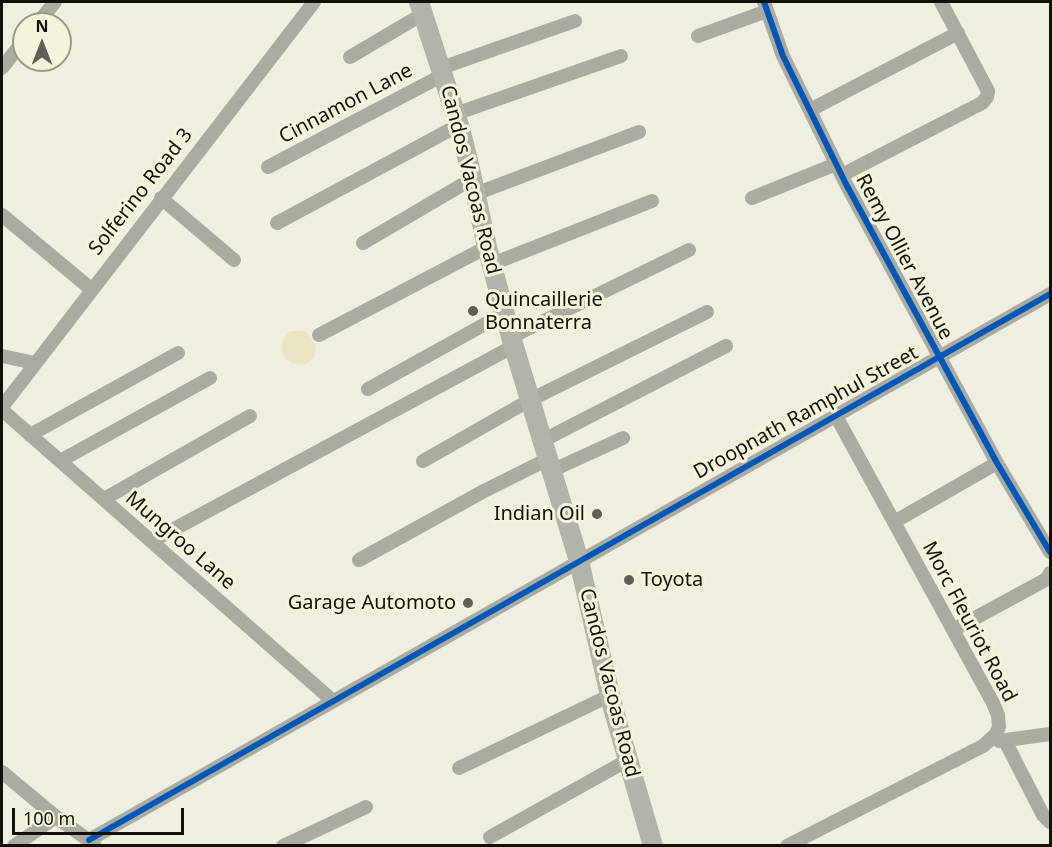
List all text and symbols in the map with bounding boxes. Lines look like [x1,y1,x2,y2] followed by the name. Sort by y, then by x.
[12,12,72,72] north arrow
[35,15,49,37] text: N
[275,59,417,149] street label: Cinnamon Lane
[435,83,505,277] street label: Candos Vacoas Road
[84,124,198,260] street label: Solferino Road 3
[850,170,958,344] street label: Remy Ollier Avenue
[485,288,603,335] place label: Quincaillerie Bonnaterra
[466,304,480,318] marker: Quincaillerie Bonnaterra
[690,341,922,485] street label: Droopnath Ramphul Street
[120,487,240,595] street label: Mungroo Lane
[494,502,585,526] place label: Indian Oil
[590,507,604,521] marker: Indian Oil
[917,538,1021,706] street label: Morc Fleuriot Road
[641,568,703,592] place label: Toyota
[622,573,636,587] marker: Toyota
[574,586,644,780] street label: Candos Vacoas Road
[288,591,456,615] place label: Garage Automoto
[461,596,475,610] marker: Garage Automoto
[15,796,188,834] scale bar
[23,806,75,830] text: 100 m

